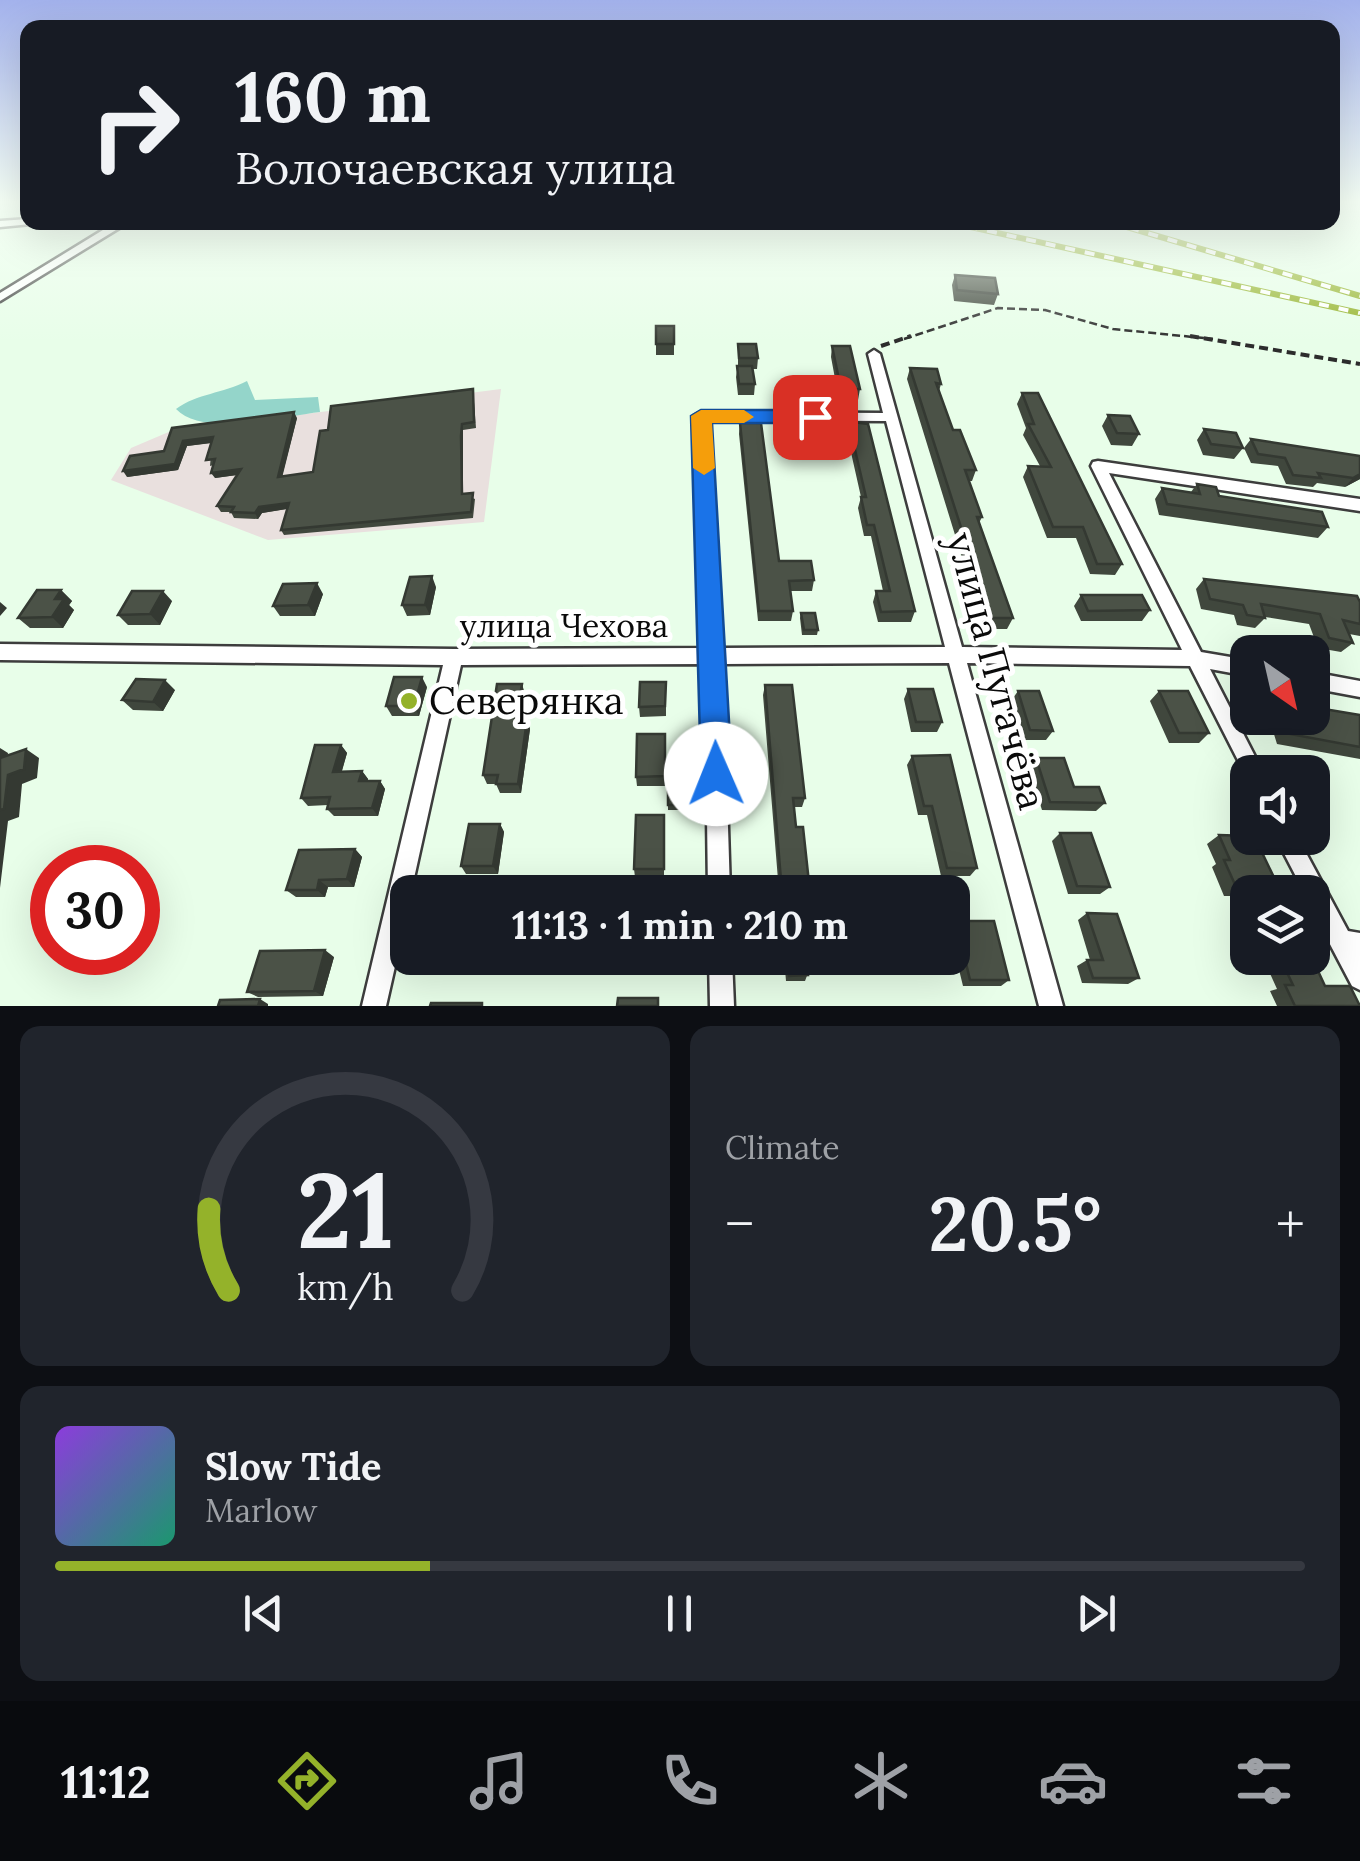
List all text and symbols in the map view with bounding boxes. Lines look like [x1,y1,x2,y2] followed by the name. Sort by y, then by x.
[235,52,431,141] text: 160 m
[70,60,200,190] icon: right
[235,139,676,196] text: Волочаевская улица
[773,375,858,460] pin
[788,390,843,445] icon: arrive
[936,527,1057,815] street label: улица Пугачёва
[460,605,668,646] street label: улица Чехова
[1230,635,1330,735] north arrow
[1230,635,1330,975] map controls
[429,676,624,724] place label: Северянка
[398,690,420,712] marker: Северянка
[664,722,768,826] position arrow
[1230,755,1330,855] button: sound
[30,845,160,975] speed limit sign: 30
[1230,875,1330,975] button: layers
[512,901,848,949] text: 11:13 · 1 min · 210 m
[725,1127,840,1168] text: Climate
[296,1143,394,1276] text: 21
[928,1176,1102,1272] text: 20.5°
[725,1189,754,1259] text: −
[1276,1189,1305,1259] text: +
[297,1264,393,1310] text: km/h
[205,1442,382,1490] text: Slow Tide
[205,1490,317,1531] text: Marlow
[236,1586,291,1641] icon: previous
[652,1586,707,1641] icon: pause
[1069,1586,1124,1641] icon: next
[272,1746,342,1816] icon: directions
[464,1746,534,1816] icon: music
[655,1746,725,1816] icon: phone
[846,1746,916,1816] icon: climate
[1038,1746,1108,1816] icon: car
[1229,1746,1299,1816] icon: filters
[61,1753,151,1810] text: 11:12

